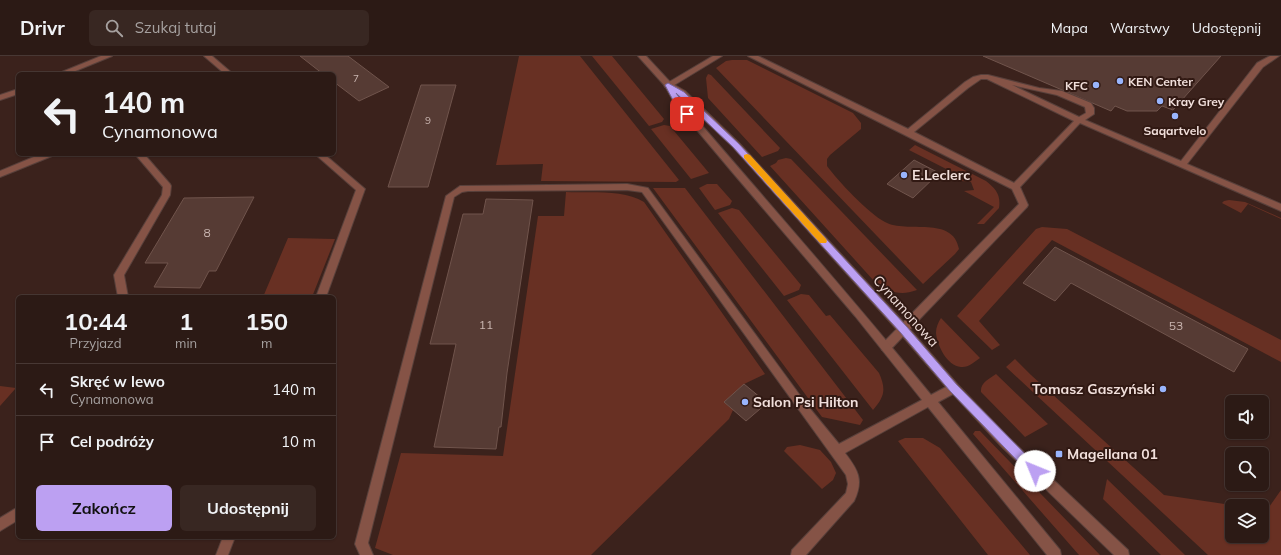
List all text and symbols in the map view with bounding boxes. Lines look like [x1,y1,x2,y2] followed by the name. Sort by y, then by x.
[89,10,369,46] search box
[20,16,65,40] text: Drivr
[103,17,125,39] icon: search
[135,18,216,37] text: Szukaj tutaj
[1051,19,1088,37] text: Mapa
[1110,19,1170,37] text: Warstwy
[1192,19,1261,37] text: Udostępnij
[353,72,359,85] house number: 7
[1128,74,1193,89] place label: KEN Center
[1115,76,1125,86] marker: KEN Center
[1065,78,1088,93] place label: KFC
[1091,80,1101,90] marker: KFC
[102,85,185,120] text: 140 m
[36,88,88,140] icon: left
[1168,94,1225,109] place label: Kray Grey
[1155,96,1165,106] marker: Kray Grey
[670,97,704,131] pin
[676,103,698,125] icon: arrive
[1170,111,1180,121] marker: Saqartvelo
[425,114,431,127] house number: 9
[102,120,218,143] text: Cynamonowa
[1144,123,1206,138] place label: Saqartvelo
[912,166,970,184] place label: E.Leclerc
[899,170,909,180] marker: E.Leclerc
[203,225,211,240] house number: 8
[869,271,943,351] street label: Cynamonowa
[64,306,127,336] text: 10:44
[179,306,193,336] text: 1
[245,306,288,336] text: 150
[479,317,493,332] house number: 11
[1169,318,1183,333] house number: 53
[70,335,122,351] text: Przyjazd
[175,335,197,351] text: min
[261,335,272,351] text: m
[70,372,165,391] text: Skręć w lewo
[36,379,58,401] icon: left
[272,380,316,399] text: 140 m
[1032,380,1155,398] place label: Tomasz Gaszyński
[1158,384,1168,394] marker: Tomasz Gaszyński
[70,391,154,407] text: Cynamonowa
[753,393,859,411] place label: Salon Psi Hilton
[1225,395,1269,543] map controls
[1225,395,1269,439] button: sound
[740,397,750,407] marker: Salon Psi Hilton
[36,431,58,453] icon: arrive
[70,432,154,451] text: Cel podróży
[281,432,316,451] text: 10 m
[1067,445,1158,463] place label: Magellana 01
[1225,447,1269,491] button: search
[1054,449,1064,459] marker: Magellana 01
[1014,450,1056,492] position arrow
[36,485,172,531] button: Zakończ
[180,485,316,531] button: Udostępnij
[1225,499,1269,543] button: layers

